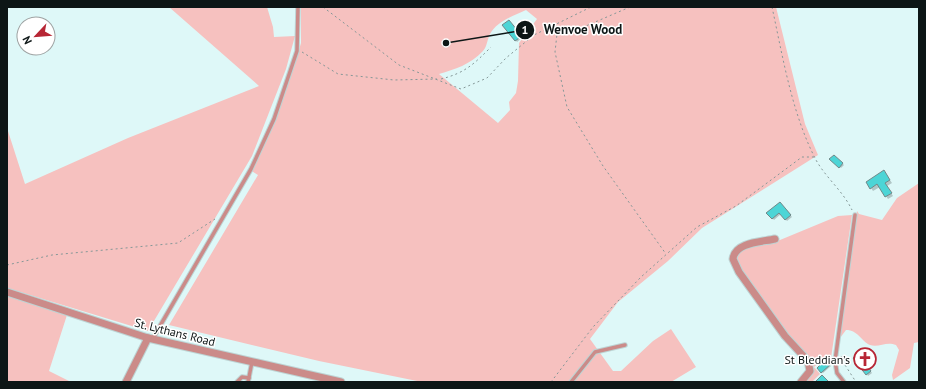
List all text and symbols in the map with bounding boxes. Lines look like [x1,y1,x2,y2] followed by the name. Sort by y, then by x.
[16,16,56,56] north arrow
[515,17,630,42] callout: Wenvoe Wood
[544,21,622,38] text: Wenvoe Wood
[522,22,528,37] text: 1
[19,34,35,47] text: N
[133,315,217,349] street label: St. Lythans Road
[852,346,878,372] church icon: St Bleddian’s
[784,352,850,367] place label: St Bleddian’s

